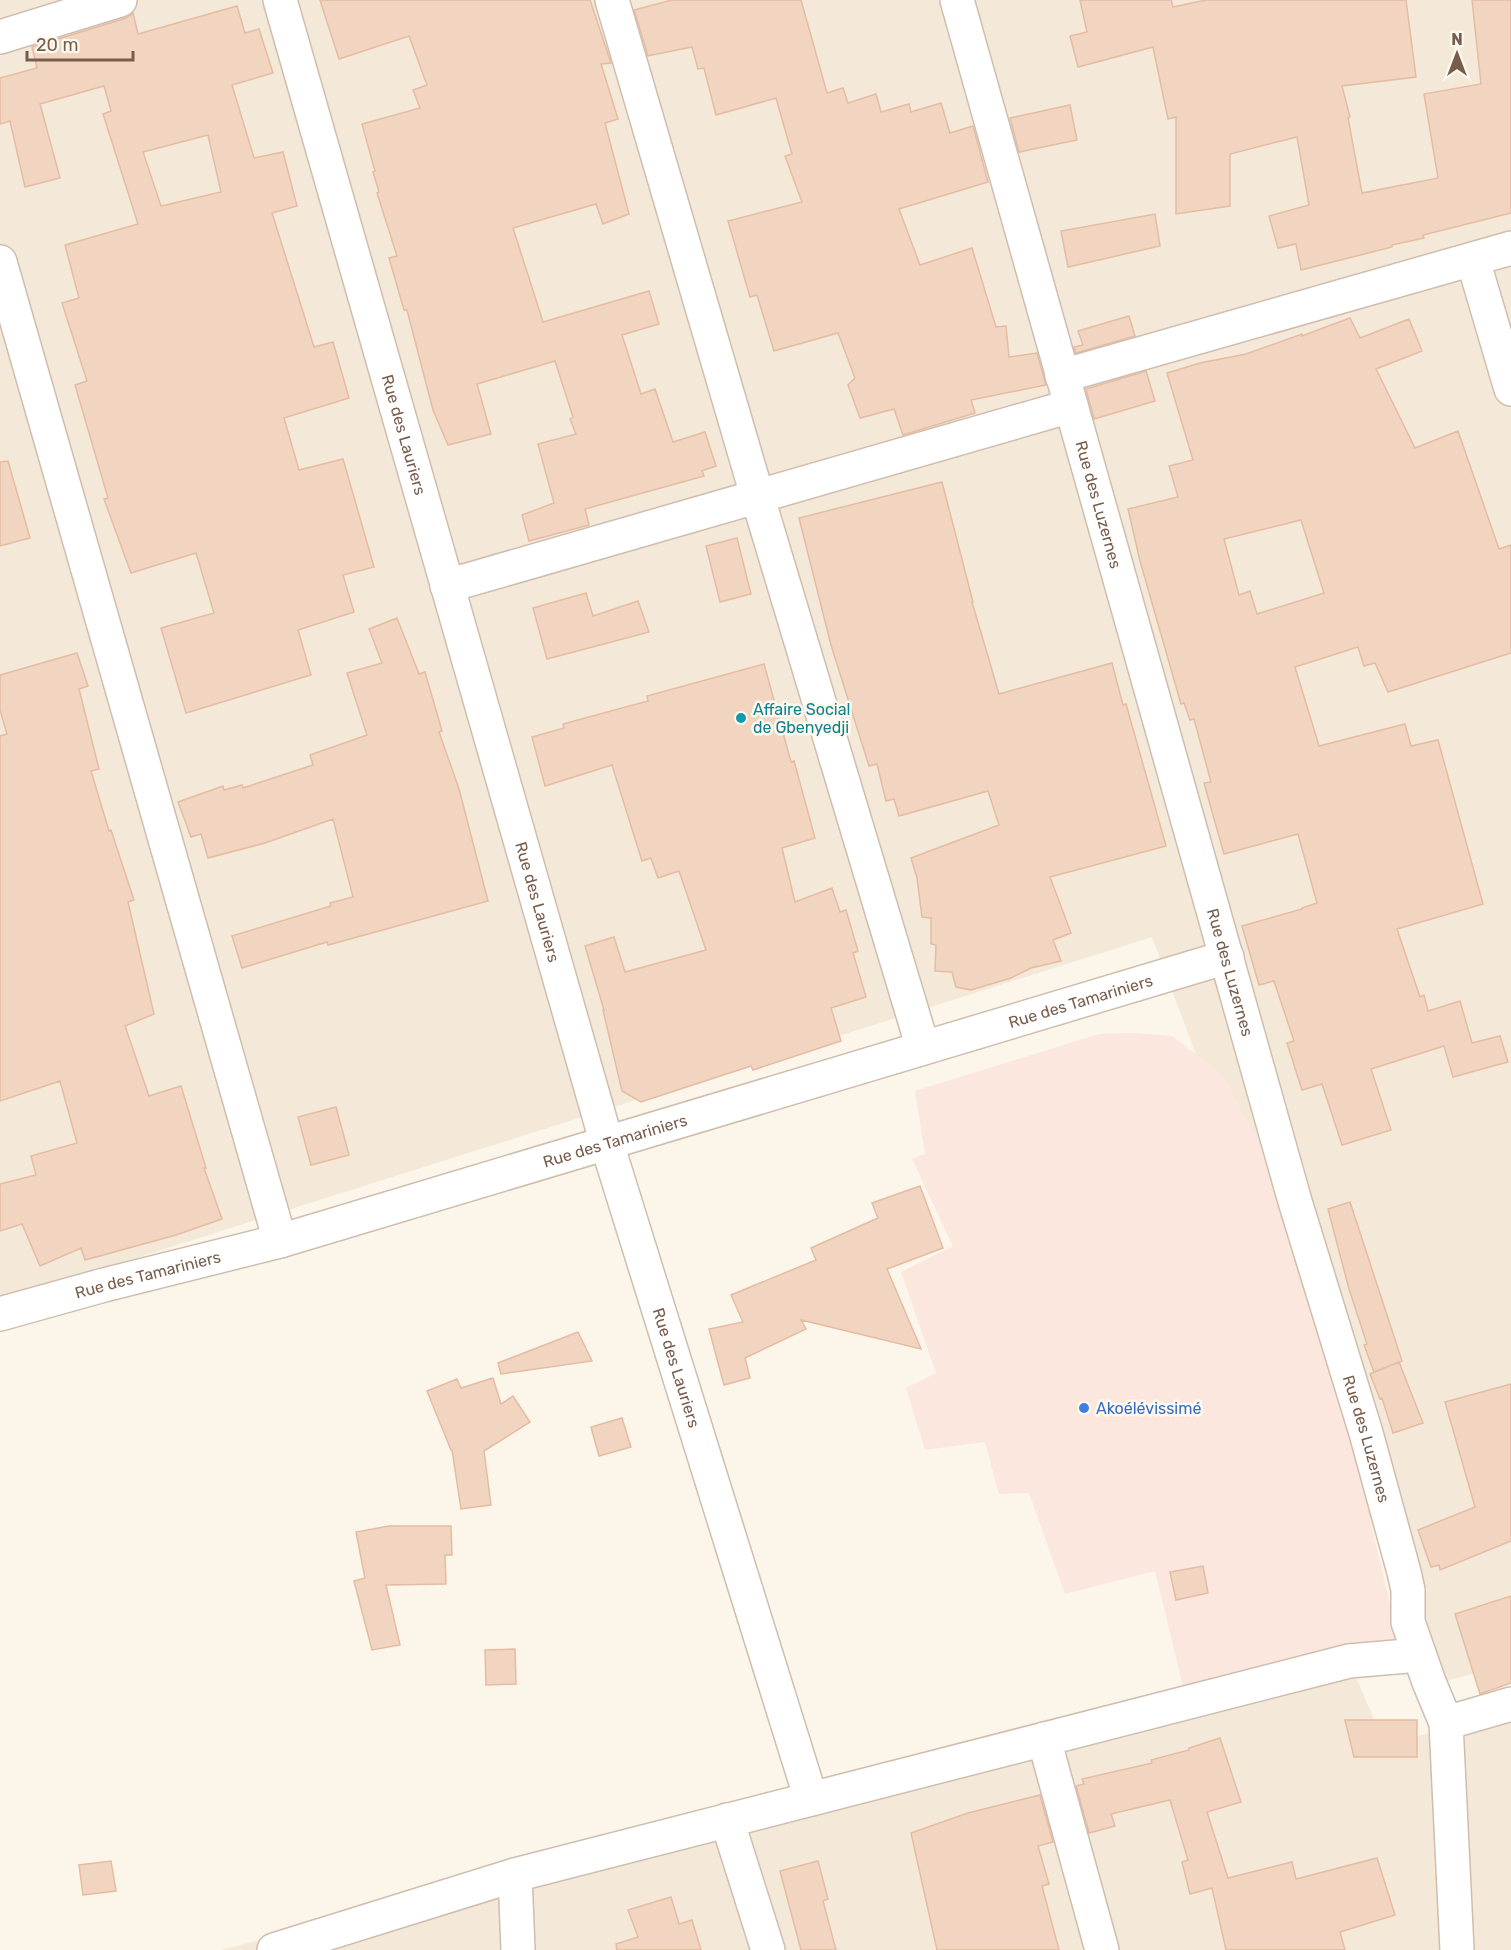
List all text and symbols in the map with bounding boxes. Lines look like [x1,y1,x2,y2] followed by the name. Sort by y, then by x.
[27,24,134,62] scale bar
[1427,24,1487,84] north arrow
[1451,30,1463,49] text: N
[36,34,78,56] text: 20 m
[378,372,430,497] street label: Rue des Lauriers
[1072,438,1126,571] street label: Rue des Luzernes
[753,700,850,737] place label: Affaire Social de Gbenyedji
[734,711,748,725] marker: Affaire Social de Gbenyedji
[512,840,564,964] street label: Rue des Lauriers
[1203,906,1258,1038] street label: Rue des Luzernes
[1006,970,1155,1032] street label: Rue des Tamariniers
[540,1110,689,1171] street label: Rue des Tamariniers
[73,1247,223,1302] street label: Rue des Tamariniers
[649,1305,704,1430] street label: Rue des Lauriers
[1339,1373,1394,1505] street label: Rue des Luzernes
[1096,1399,1201,1418] place label: Akoélévissimé
[1077,1401,1091,1415] marker: Akoélévissimé

